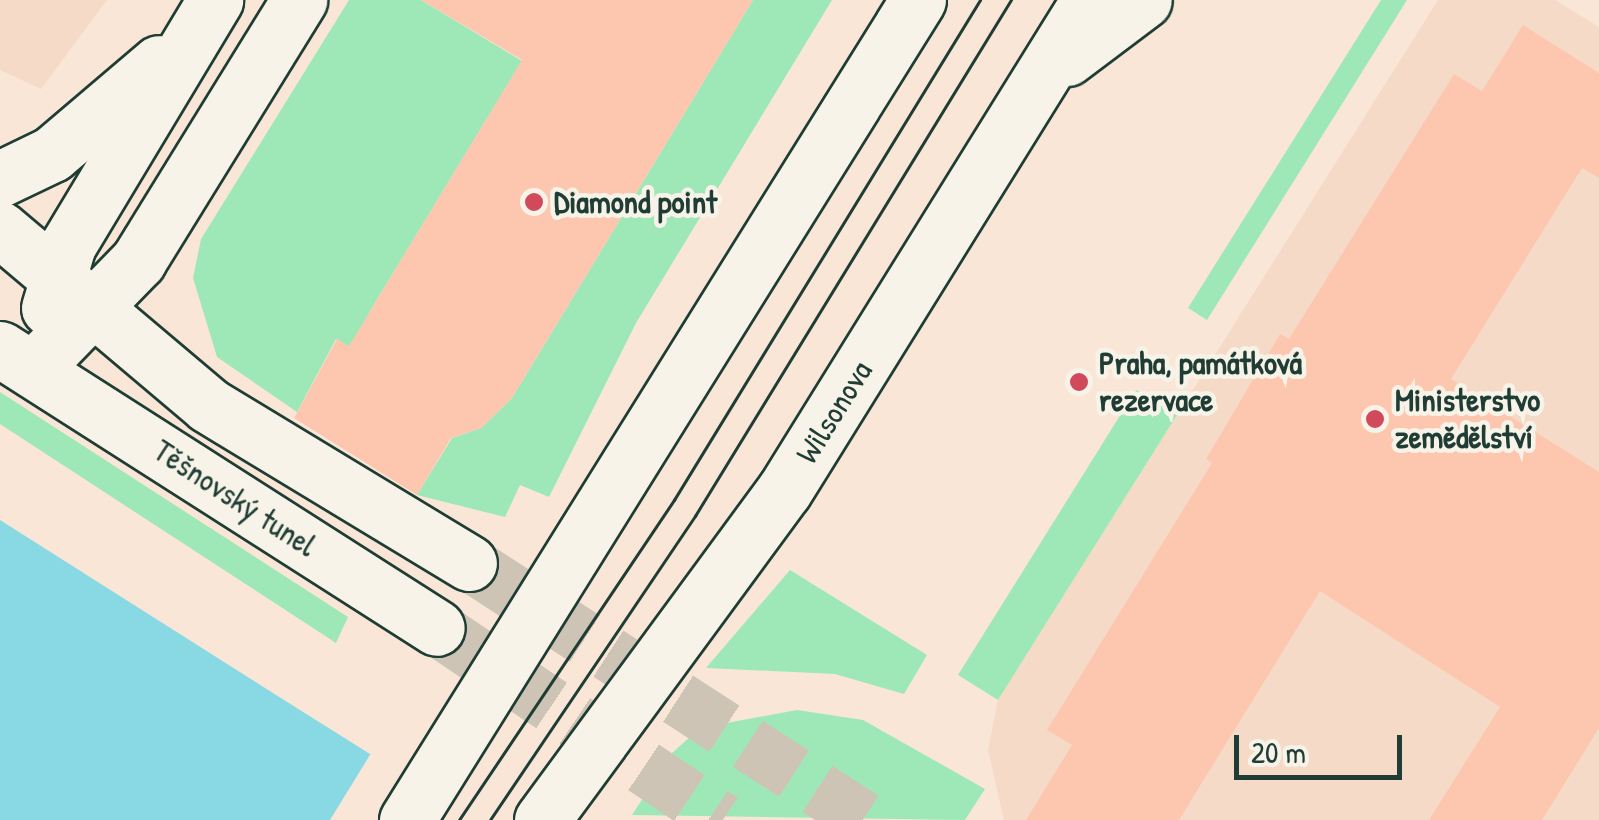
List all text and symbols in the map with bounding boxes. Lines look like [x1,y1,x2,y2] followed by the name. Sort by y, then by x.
[554,183,717,221] place label: Diamond point
[523,191,545,213] marker: Diamond point
[1099,345,1302,420] place label: Praha, památková rezervace
[788,354,880,470] street label: Wilsonova
[1068,371,1090,393] marker: Praha, památková rezervace
[1395,382,1540,457] place label: Ministerstvo zemědělství
[1364,408,1386,430] marker: Ministerstvo zemědělství
[146,431,324,565] street label: Těšnovský tunel
[1239,715,1406,777] scale bar
[1251,732,1306,772] text: 20 m

